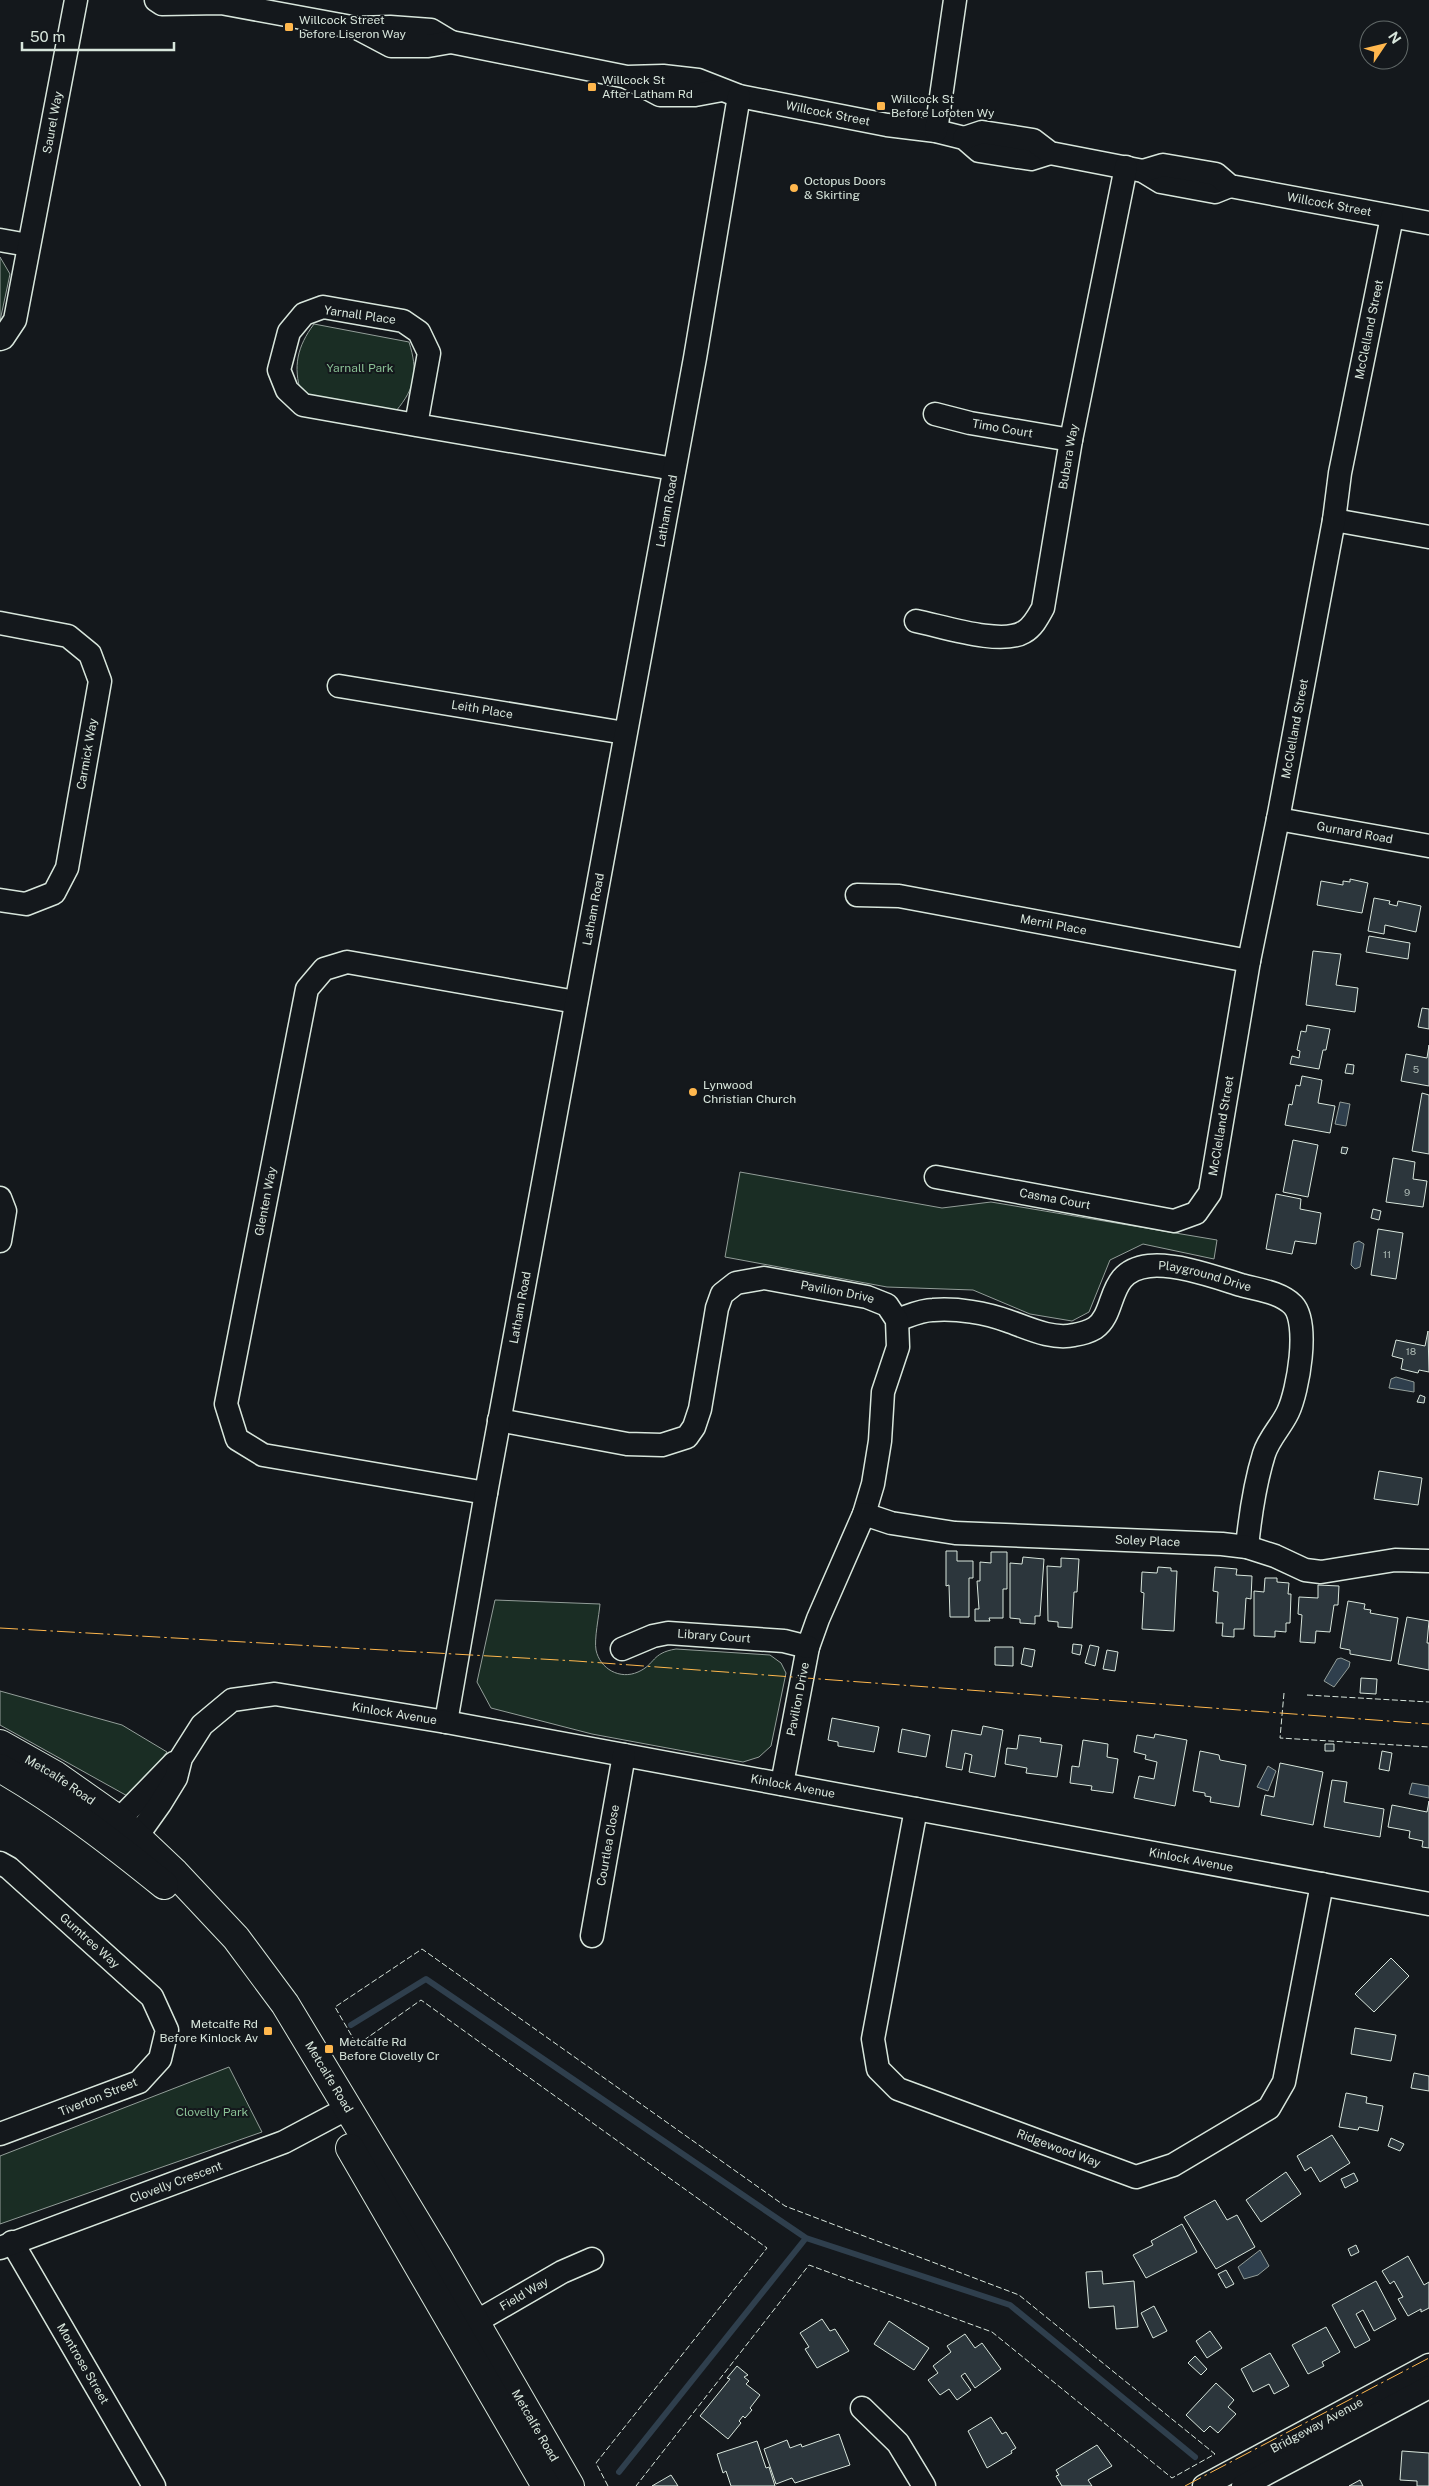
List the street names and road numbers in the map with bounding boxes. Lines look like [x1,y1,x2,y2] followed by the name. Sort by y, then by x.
[40,89,66,155] street label: Saurel Way
[784,98,872,129] street label: Willcock Street
[1286,190,1373,219] street label: Willcock Street
[1352,278,1386,381] street label: McClelland Street
[323,303,397,327] street label: Yarnall Place
[971,416,1034,441] street label: Timo Court
[1056,422,1081,490] street label: Bubara Way
[653,474,680,548] street label: Latham Road
[1279,677,1311,780] street label: McClelland Street
[450,698,514,721] street label: Leith Place
[74,717,100,791] street label: Carmick Way
[1316,819,1394,846] street label: Gurnard Road
[580,872,607,946] street label: Latham Road
[1019,912,1088,938] street label: Merril Place
[1206,1074,1237,1177] street label: McClelland Street
[252,1165,279,1237] street label: Glenten Way
[1018,1186,1092,1212] street label: Casma Court
[1158,1259,1253,1294] street label: Playground Drive
[507,1270,534,1345] street label: Latham Road
[799,1278,877,1306] street label: Pavilion Drive
[1115,1533,1181,1549] street label: Soley Place
[677,1627,752,1646] street label: Library Court
[784,1661,812,1737] street label: Pavilion Drive
[351,1700,438,1727] street label: Kinlock Avenue
[22,1752,98,1808] street label: Metcalfe Road
[749,1772,836,1801] street label: Kinlock Avenue
[594,1804,622,1887] street label: Courtlea Close
[1148,1845,1235,1875] street label: Kinlock Avenue
[57,1910,123,1972] street label: Gumtree Way
[302,2039,356,2115] street label: Metcalfe Road
[57,2075,140,2119] street label: Tiverton Street
[1015,2126,1103,2171] street label: Ridgewood Way
[128,2159,225,2206] street label: Clovelly Crescent
[497,2274,551,2313] street label: Field Way
[54,2321,112,2407] street label: Montrose Street
[509,2387,561,2464] street label: Metcalfe Road
[1268,2395,1366,2456] street label: Bridgeway Avenue

